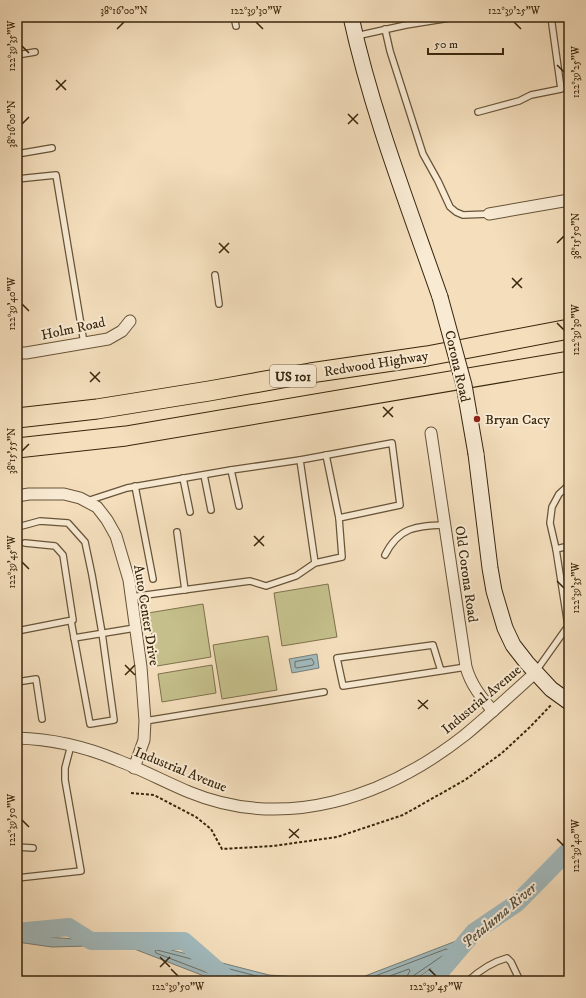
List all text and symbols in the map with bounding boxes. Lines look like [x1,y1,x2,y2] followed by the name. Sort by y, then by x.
[100,5,148,17] text: 38°16'00"N
[230,5,282,17] text: 122°39'30"W
[488,5,541,17] text: 122°39'25"W
[6,20,18,71] text: 122°39'35"W
[428,30,503,56] scale bar
[434,37,458,52] text: 50 m
[570,45,582,98] text: 122°39'25"W
[6,100,18,148] text: 38°16'00"N
[570,213,582,259] text: 38°15'50"N
[6,277,18,331] text: 122°39'40"W
[570,304,582,356] text: 122°39'30"W
[40,313,107,345] street label: Holm Road
[440,328,474,404] street label: Corona Road
[323,347,430,381] street label: Redwood Highway
[270,365,316,387] road number: US 101
[485,411,550,429] place label: Bryan Cacy
[472,414,482,424] marker: Bryan Cacy
[6,428,18,474] text: 38°15'55"N
[450,525,482,624] street label: Old Corona Road
[6,535,18,588] text: 122°39'45"W
[570,562,582,613] text: 122°39'35"W
[129,563,163,667] street label: Auto Center Drive
[438,661,525,738] street label: Industrial Avenue
[132,743,230,797] street label: Industrial Avenue
[6,793,18,846] text: 122°39'50"W
[570,819,582,873] text: 122°39'40"W
[458,878,542,952] water label: Petaluma River
[152,981,205,993] text: 122°39'50"W
[410,981,463,993] text: 122°39'45"W

